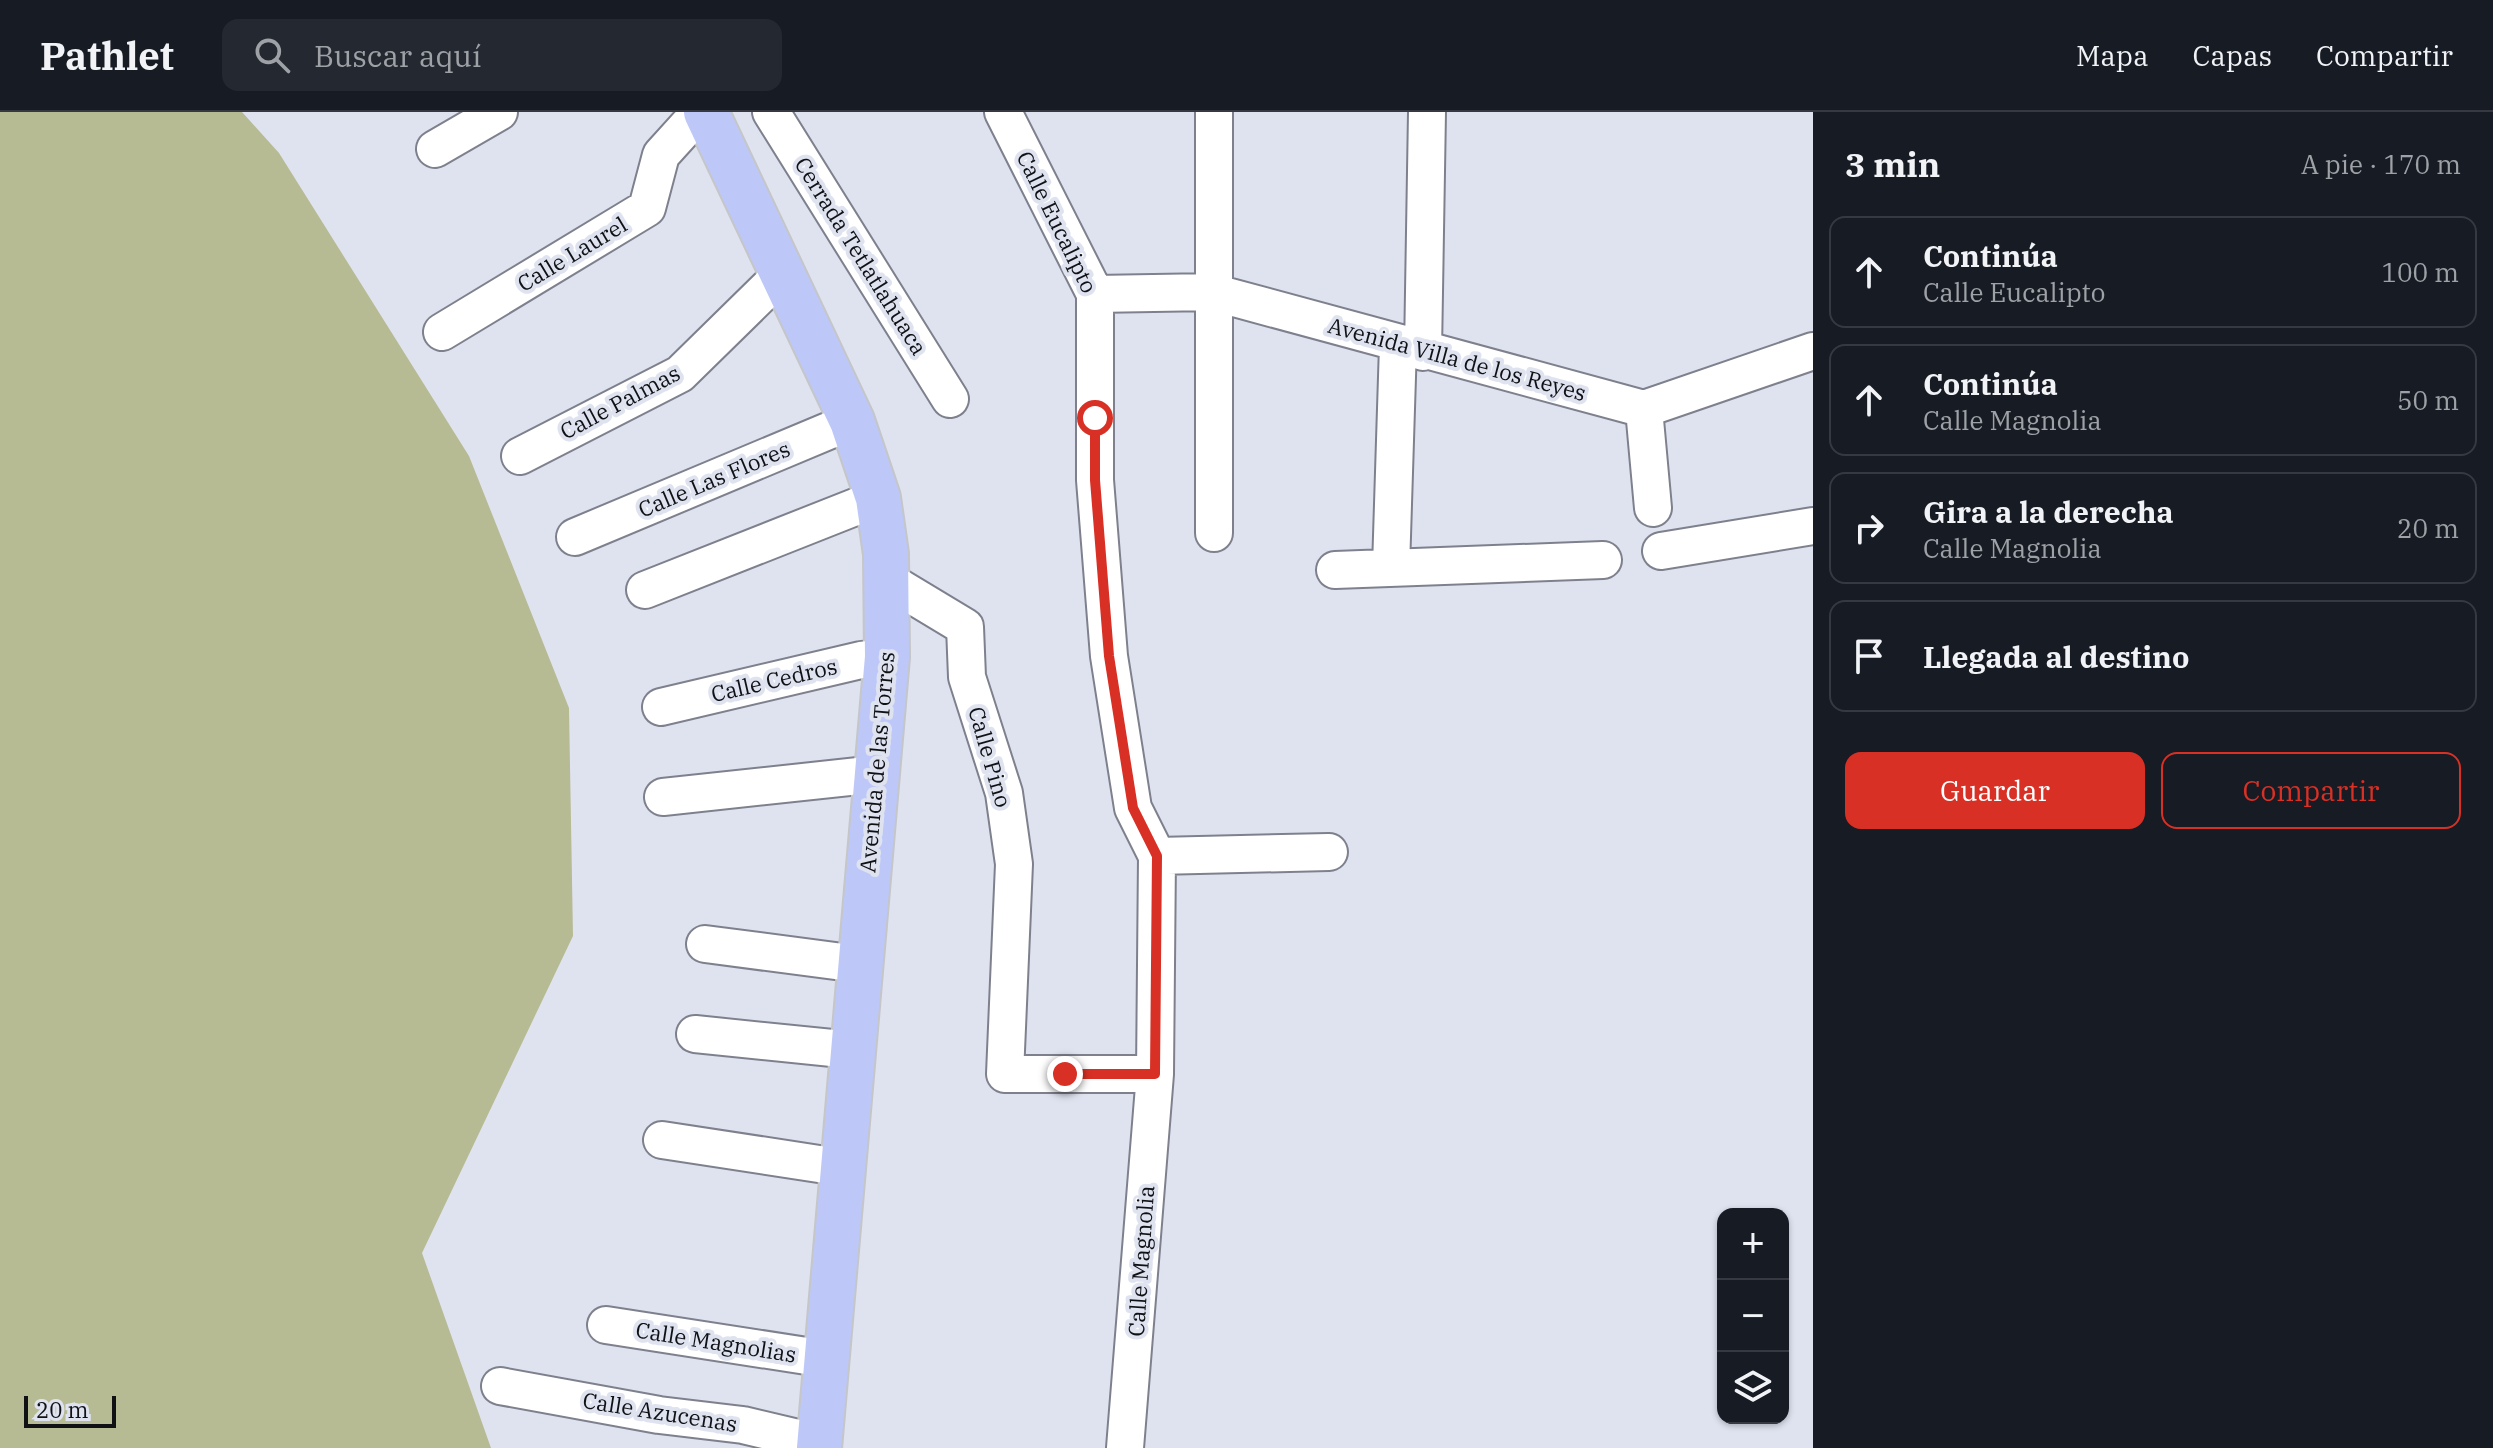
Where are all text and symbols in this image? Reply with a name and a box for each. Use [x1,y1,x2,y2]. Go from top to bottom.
search box [222,19,782,91]
text: Pathlet [40,31,174,80]
icon: search [250,33,294,77]
text: Buscar aquí [314,36,481,75]
text: Mapa [2076,37,2149,74]
text: Capas [2193,37,2272,74]
text: Compartir [2316,37,2453,74]
text: 3 min [1845,142,1940,186]
street label: Calle Eucalipto [1011,146,1104,298]
text: A pie · 170 m [2301,147,2461,181]
street label: Cerrada Tetlatlahuaca [789,151,934,360]
street label: Calle Laurel [512,209,632,298]
text: Continúa [1923,236,2058,275]
icon: ahead [1847,250,1891,294]
text: 100 m [2381,255,2459,289]
text: Calle Eucalipto [1923,275,2105,309]
street label: Avenida Villa de los Reyes [1325,310,1589,407]
street label: Calle Palmas [555,358,685,445]
text: Continúa [1923,364,2058,403]
icon: ahead [1847,378,1891,422]
text: 50 m [2397,383,2459,417]
route start [1077,400,1113,436]
text: Calle Magnolia [1923,403,2102,437]
street label: Calle Las Flores [634,434,794,524]
text: Gira a la derecha [1923,492,2174,531]
icon: right [1847,506,1891,550]
text: 20 m [2397,511,2459,545]
text: Calle Magnolia [1923,531,2102,565]
icon: arrive [1847,634,1891,678]
text: Llegada al destino [1923,637,2189,676]
street label: Avenida de las Torres [852,650,901,874]
street label: Calle Cedros [708,651,840,708]
street label: Calle Pino [962,703,1019,811]
button: Guardar [1845,752,2145,829]
button: Compartir [2161,752,2461,829]
route end [1047,1056,1083,1092]
street label: Calle Magnolia [1121,1185,1160,1337]
map controls [1717,1208,1789,1424]
button: + [1717,1208,1789,1280]
button: − [1717,1280,1789,1352]
street label: Calle Magnolias [634,1315,798,1368]
button: layers [1717,1352,1789,1424]
street label: Calle Azucenas [581,1385,739,1438]
scale bar [24,1392,116,1428]
text: 20 m [36,1395,88,1424]

